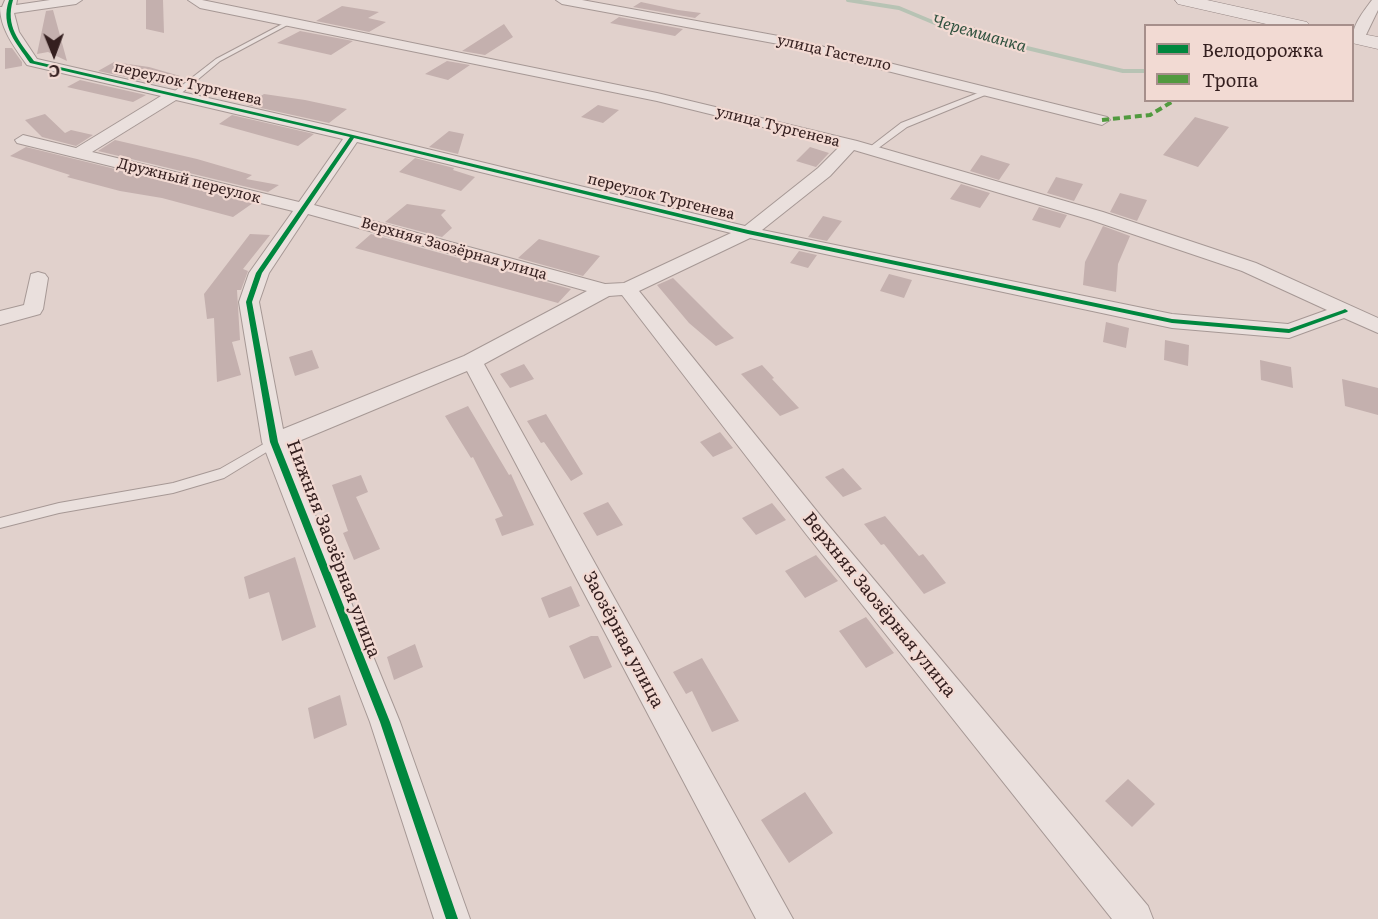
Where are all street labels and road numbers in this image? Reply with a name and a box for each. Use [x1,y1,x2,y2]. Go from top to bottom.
street label: улица Гастелло [775,31,893,75]
street label: переулок Тургенева [112,58,264,110]
street label: улица Тургенева [714,103,842,151]
street label: Дружный переулок [116,154,262,208]
street label: переулок Тургенева [585,170,737,224]
street label: Верхняя Заозёрная улица [359,214,549,284]
street label: Нижняя Заозёрная улица [281,437,385,661]
street label: Верхняя Заозёрная улица [798,508,960,702]
street label: Заозёрная улица [578,568,668,712]

